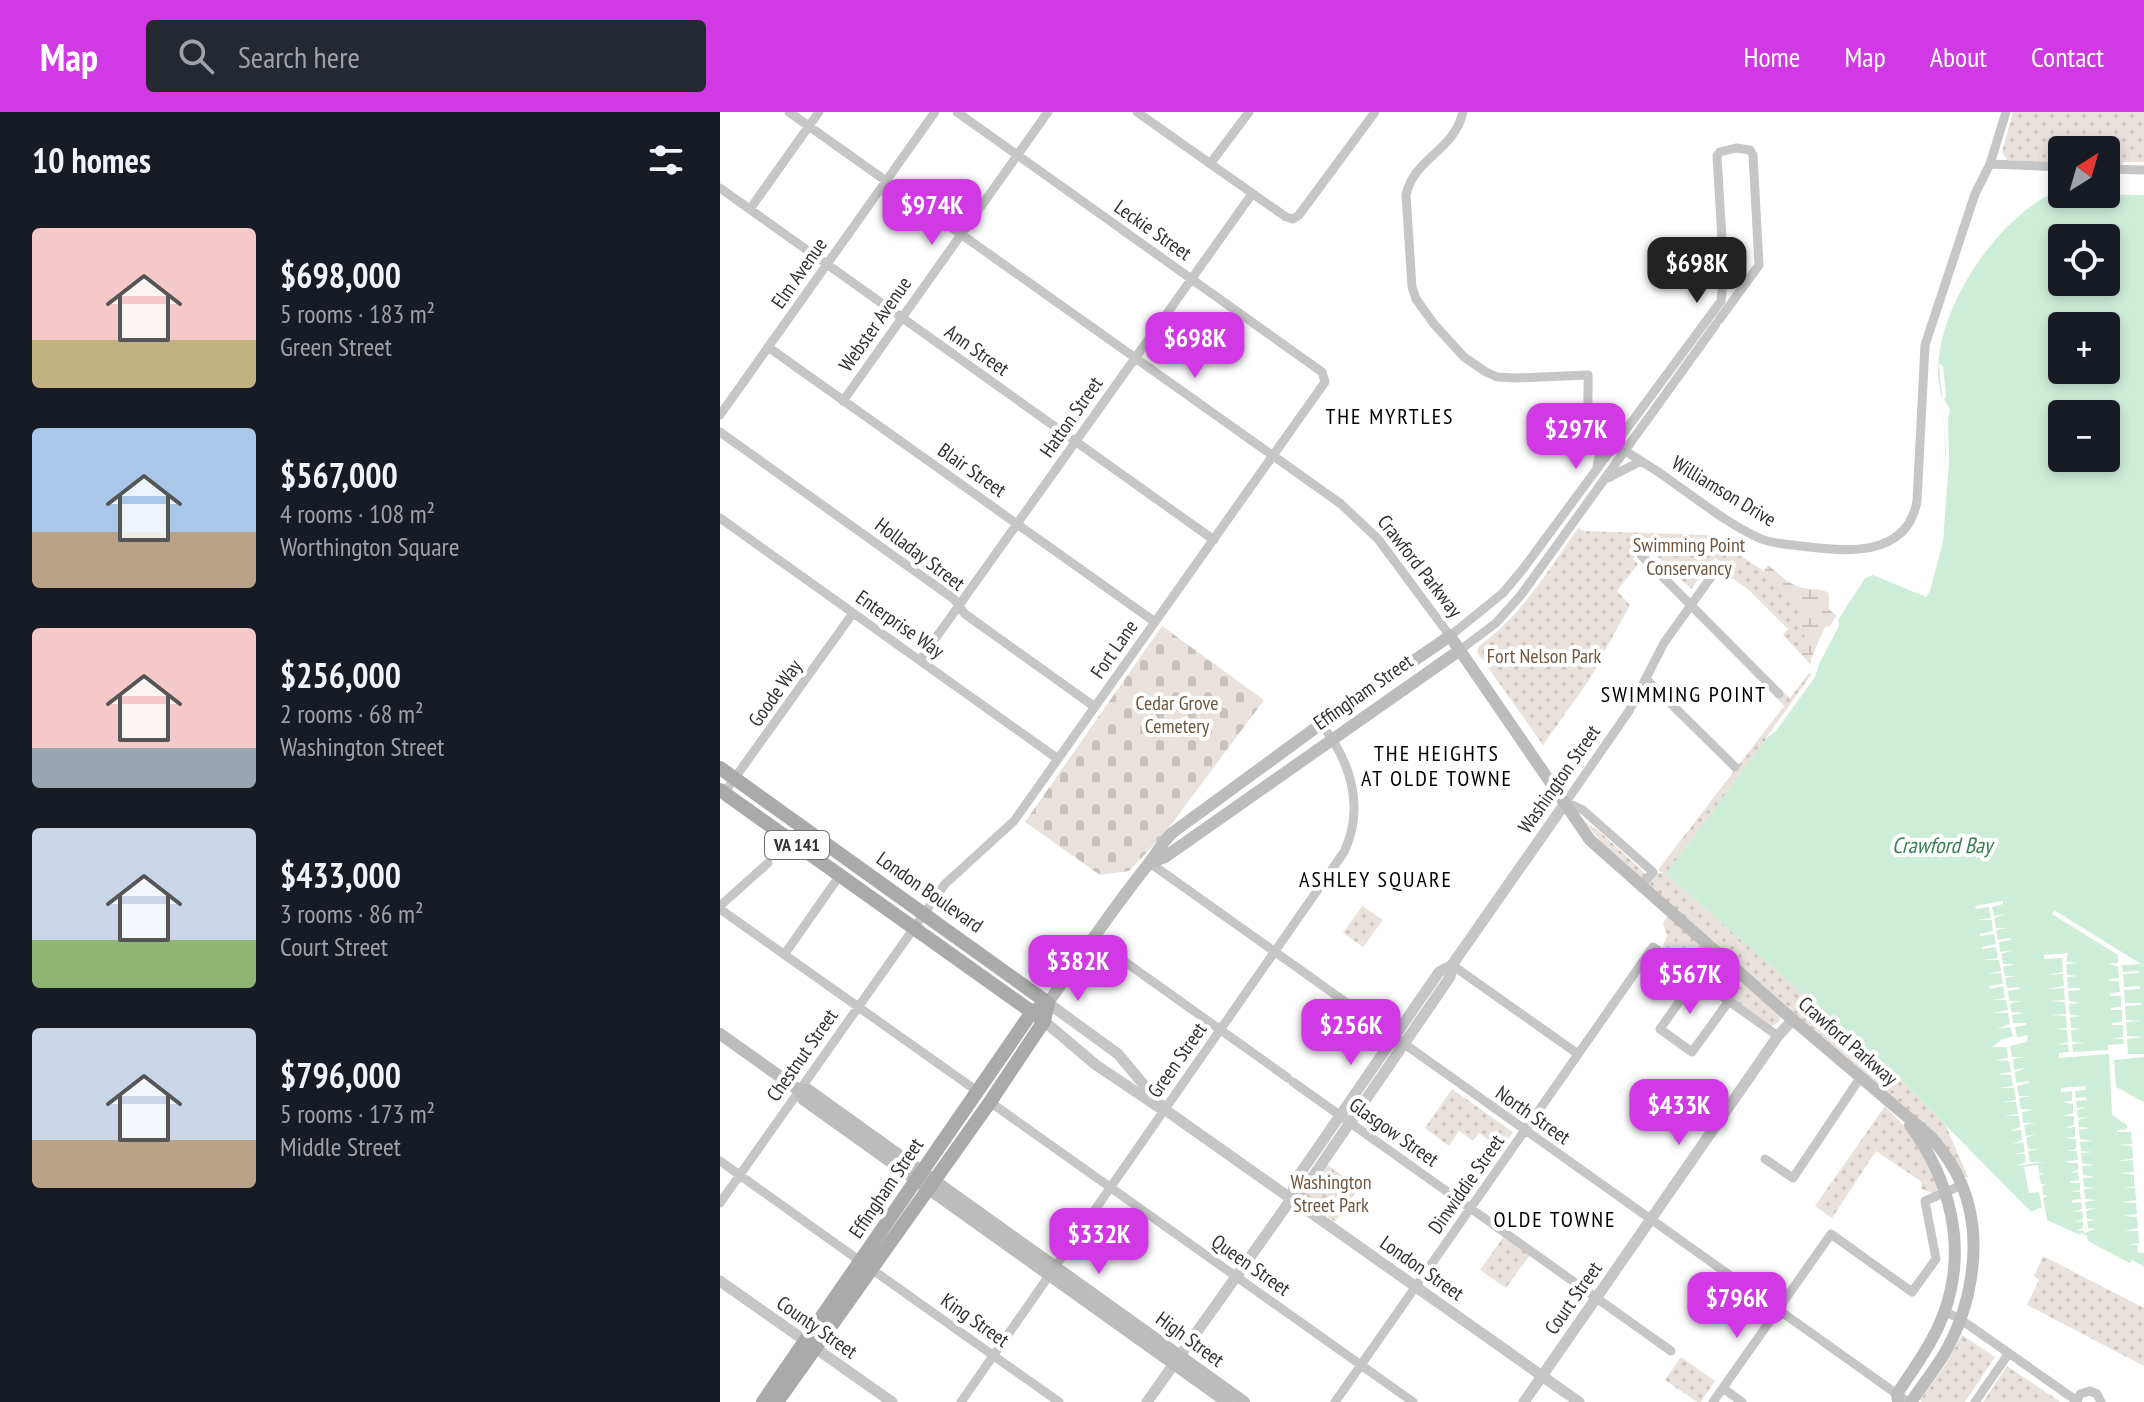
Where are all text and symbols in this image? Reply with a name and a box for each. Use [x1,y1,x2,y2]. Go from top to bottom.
search box [146,20,706,92]
text: Map [40,32,98,81]
icon: search [174,34,218,78]
text: Search here [238,37,360,76]
text: Home [1744,38,1800,75]
text: Map [1844,38,1886,75]
text: About [1930,38,1987,75]
text: Contact [2031,38,2104,75]
north arrow [2048,136,2120,208]
map controls [2048,136,2120,472]
text: 10 homes [32,138,151,182]
icon: filters [644,138,688,182]
pin: $974K [876,179,988,247]
text: $974K [900,188,964,221]
street label: Leckie Street [1109,194,1197,266]
button: locate [2048,224,2120,296]
street label: Elm Avenue [765,233,833,313]
pin: $698K [1641,237,1753,305]
text: $698K [1665,246,1729,279]
text: $698,000 [280,253,401,297]
icon: home [96,260,192,356]
street label: Webster Avenue [833,272,917,376]
text: 5 rooms · 183 m² [280,297,435,330]
pin: $698K [1139,312,1251,380]
button: + [2048,312,2120,384]
street label: Ann Street [940,319,1015,382]
text: $698K [1163,321,1227,354]
text: Green Street [280,330,392,363]
street label: Hatton Street [1034,371,1108,462]
button: − [2048,400,2120,472]
district label: THE MYRTLES [1325,402,1455,430]
pin: $297K [1520,403,1632,471]
text: $297K [1544,412,1608,445]
street label: Blair Street [933,437,1012,503]
street label: Williamson Drive [1667,450,1781,532]
text: $567,000 [280,453,398,497]
icon: home [96,460,192,556]
text: 4 rooms · 108 m² [280,497,435,530]
street label: Crawford Parkway [1372,509,1468,623]
street label: Holladay Street [870,512,971,597]
text: Worthington Square [280,530,459,563]
park label: Swimming Point Conservancy [1633,532,1746,581]
street label: Enterprise Way [851,584,950,664]
street label: Fort Lane [1085,615,1143,683]
park label: Fort Nelson Park [1487,643,1601,669]
street label: Effingham Street [1308,648,1418,736]
text: $256,000 [280,653,401,697]
street label: Goode Way [742,654,808,732]
icon: home [96,660,192,756]
district label: SWIMMING POINT [1601,680,1767,708]
park label: Cedar Grove Cemetery [1135,690,1219,739]
text: 2 rooms · 68 m² [280,697,424,730]
street label: Washington Street [1512,719,1606,838]
text: Washington Street [280,730,444,763]
district label: THE HEIGHTS AT OLDE TOWNE [1361,739,1513,792]
road number: VA 141 [765,831,829,859]
water label: Crawford Bay [1892,831,1995,859]
street label: London Boulevard [872,846,988,938]
text: $433,000 [280,853,401,897]
icon: home [96,860,192,956]
district label: ASHLEY SQUARE [1299,865,1453,893]
text: 3 rooms · 86 m² [280,897,424,930]
text: Court Street [280,930,388,963]
pin: $382K [1022,935,1134,1003]
text: $382K [1046,944,1110,977]
pin: $567K [1634,948,1746,1016]
text: $567K [1658,957,1722,990]
street label: Crawford Parkway [1793,991,1903,1092]
pin: $256K [1295,999,1407,1067]
street label: Chestnut Street [761,1003,844,1106]
text: $256K [1319,1008,1383,1041]
street label: Green Street [1142,1017,1213,1103]
text: $796,000 [280,1053,401,1097]
icon: home [96,1060,192,1156]
pin: $433K [1623,1079,1735,1147]
street label: North Street [1491,1080,1576,1150]
text: $433K [1647,1088,1711,1121]
street label: Glasgow Street [1344,1092,1444,1173]
text: 5 rooms · 173 m² [280,1097,435,1130]
street label: Dinwiddie Street [1422,1129,1510,1239]
text: Middle Street [280,1130,401,1163]
street label: Effingham Street [843,1133,929,1243]
park label: Washington Street Park [1291,1169,1371,1218]
district label: OLDE TOWNE [1493,1205,1617,1233]
pin: $332K [1043,1208,1155,1276]
text: $332K [1067,1217,1131,1250]
street label: Queen Street [1206,1228,1296,1302]
street label: London Street [1375,1230,1469,1307]
street label: Court Street [1539,1256,1608,1339]
pin: $796K [1681,1272,1793,1340]
text: $796K [1705,1281,1769,1314]
street label: King Street [936,1287,1015,1353]
street label: County Street [772,1290,863,1365]
street label: High Street [1151,1306,1230,1373]

